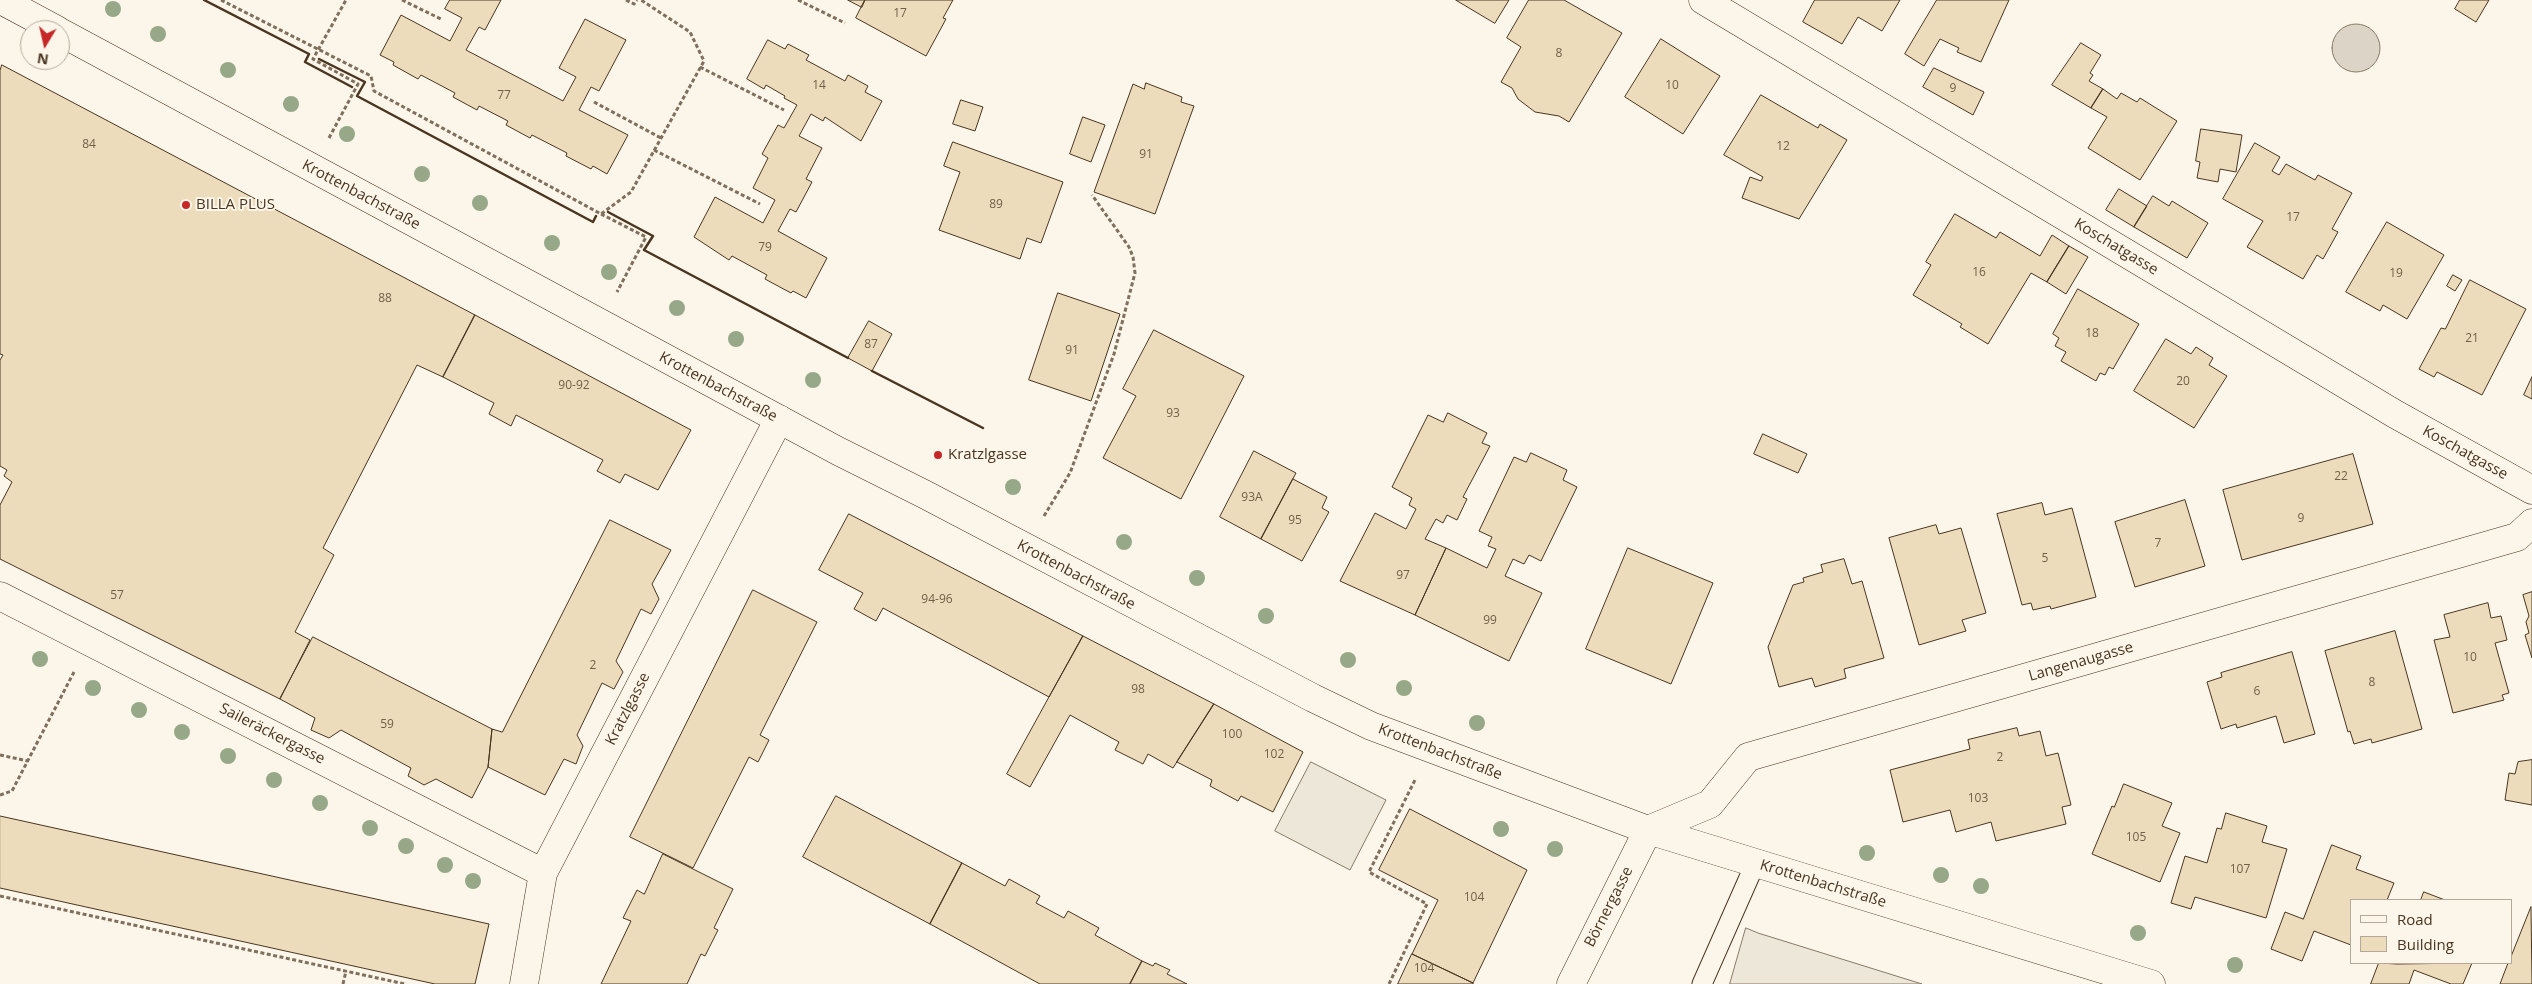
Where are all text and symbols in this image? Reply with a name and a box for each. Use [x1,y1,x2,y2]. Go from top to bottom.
house number: 17 [893,7,907,21]
north arrow [20,20,70,70]
house number: 8 [1556,47,1562,61]
text: N [36,49,50,70]
house number: 14 [812,79,826,93]
house number: 10 [1665,79,1679,93]
house number: 9 [1950,82,1956,96]
house number: 77 [497,89,511,103]
house number: 84 [82,138,96,152]
house number: 12 [1776,140,1790,154]
house number: 91 [1139,148,1153,162]
street label: Krottenbachstraße [299,156,423,234]
place label: BILLA PLUS [196,196,275,214]
house number: 89 [989,198,1003,212]
marker: BILLA PLUS [180,199,192,211]
house number: 17 [2286,211,2300,225]
street label: Koschatgasse [2071,215,2161,279]
house number: 79 [758,241,772,255]
house number: 16 [1972,266,1986,280]
house number: 19 [2389,267,2403,281]
house number: 88 [378,292,392,306]
house number: 18 [2085,327,2099,341]
house number: 21 [2465,332,2479,346]
house number: 87 [864,338,878,352]
house number: 91 [1065,344,1079,358]
street label: Krottenbachstraße [656,348,780,426]
house number: 20 [2176,375,2190,389]
house number: 90-92 [558,379,590,393]
house number: 93 [1166,407,1180,421]
street label: Koschatgasse [2419,422,2511,484]
place label: Kratzlgasse [948,446,1027,464]
marker: Kratzlgasse [932,449,944,461]
house number: 22 [2334,470,2348,484]
house number: 93A [1241,491,1263,505]
house number: 9 [2298,512,2304,526]
house number: 95 [1288,514,1302,528]
street label: Krottenbachstraße [1014,536,1138,614]
house number: 7 [2155,537,2161,551]
house number: 5 [2042,552,2048,566]
house number: 97 [1396,569,1410,583]
house number: 57 [110,589,124,603]
house number: 94-96 [921,593,953,607]
house number: 99 [1483,614,1497,628]
street label: Langenaugasse [2027,638,2135,686]
house number: 10 [2463,651,2477,665]
house number: 2 [590,659,596,673]
street label: Kratzlgasse [602,670,654,748]
house number: 8 [2369,676,2375,690]
house number: 98 [1131,683,1145,697]
house number: 6 [2254,685,2260,699]
street label: Saileräckergasse [216,700,328,768]
house number: 59 [380,718,394,732]
street label: Krottenbachstraße [1375,720,1505,784]
house number: 100 [1222,728,1242,742]
house number: 102 [1264,748,1284,762]
house number: 2 [1997,751,2003,765]
house number: 103 [1968,792,1988,806]
house number: 105 [2126,831,2146,845]
street label: Krottenbachstraße [1758,856,1888,912]
house number: 107 [2230,863,2250,877]
street label: Börnergasse [1581,864,1637,950]
house number: 104 [1464,891,1484,905]
legend [2350,899,2512,964]
text: Road [2397,909,2433,929]
text: Building [2397,934,2454,954]
house number: 104 [1414,962,1434,976]

